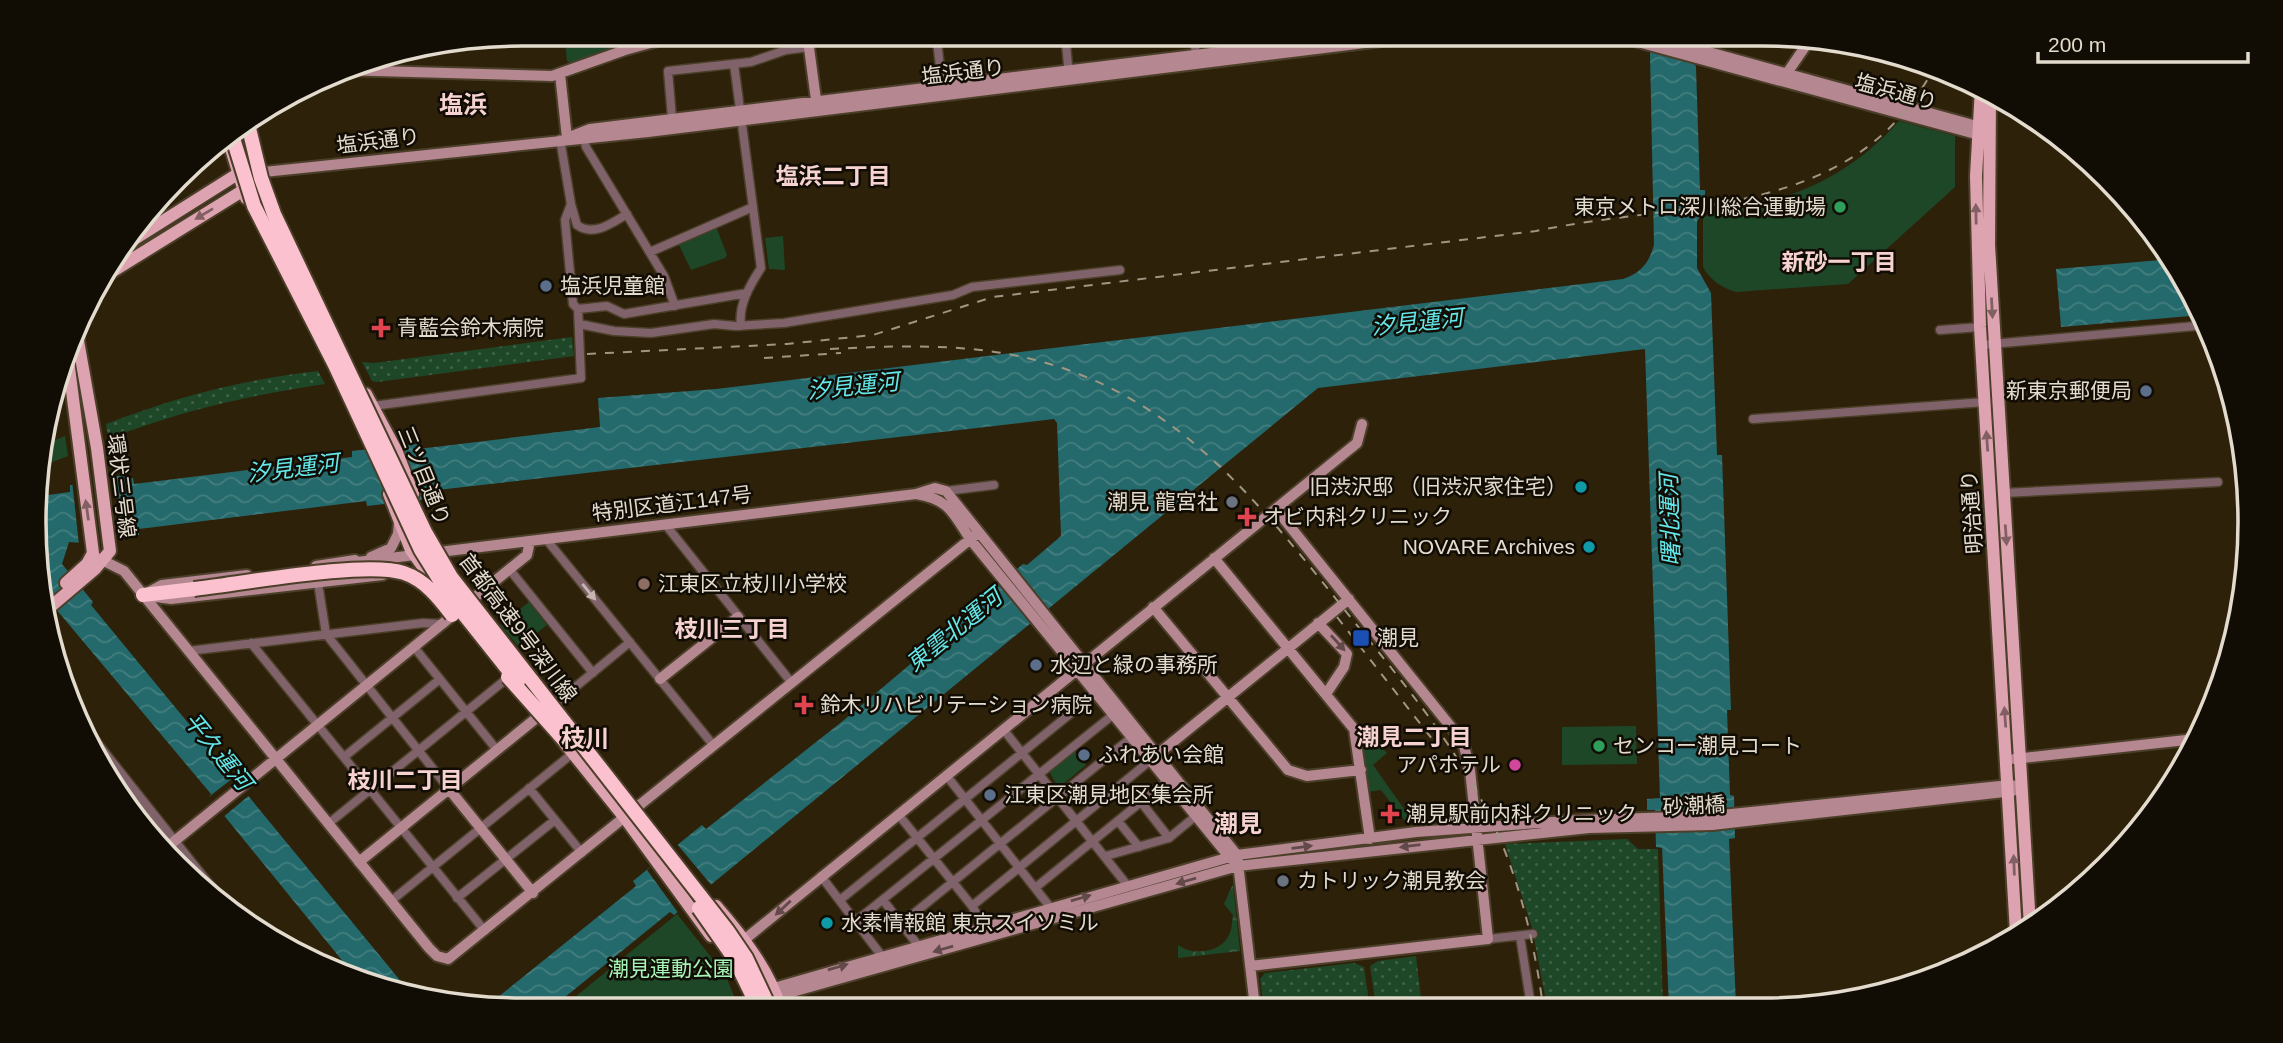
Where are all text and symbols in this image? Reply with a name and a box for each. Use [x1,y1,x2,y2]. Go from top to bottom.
scale bar [2038,21,2248,65]
text: 200 m [2048,33,2106,56]
street label: 塩浜通り [920,55,1006,88]
street label: 塩浜通り [1853,70,1940,113]
district label: 塩浜 [439,91,487,118]
street label: 塩浜通り [335,124,421,157]
district label: 塩浜二丁目 [776,163,891,189]
place label: 東京メトロ深川総合運動場 [1574,195,1826,218]
marker: 東京メトロ深川総合運動場 [1832,199,1848,215]
one-way arrow [1970,203,1982,225]
one-way arrow [194,207,213,220]
district label: 新砂一丁目 [1782,249,1897,275]
place label: 塩浜児童館 [560,274,665,297]
marker: 塩浜児童館 [538,278,554,294]
one-way arrow [1987,297,1998,319]
water label: 汐見運河 [1370,304,1468,340]
place label: 青藍会鈴木病院 [397,316,544,339]
marker: 青藍会鈴木病院 [371,318,391,338]
water label: 汐見運河 [806,368,904,404]
place label: 新東京郵便局 [2006,379,2132,402]
marker: 新東京郵便局 [2138,383,2154,399]
street label: 三ツ目通り [394,423,455,529]
one-way arrow [1981,430,1992,452]
street label: 環状三号線 [104,432,139,539]
water label: 汐見運河 [246,449,344,487]
street label: 明治通り [1957,469,1986,555]
water label: 曙北運河 [1655,470,1685,566]
place label: 旧渋沢邸 （旧渋沢家住宅） [1309,475,1567,498]
marker: 旧渋沢邸 （旧渋沢家住宅） [1573,479,1589,495]
street label: 特別区道江147号 [591,482,753,525]
place label: 潮見 龍宮社 [1107,490,1218,513]
marker: 潮見 龍宮社 [1224,494,1240,510]
one-way arrow [82,499,93,521]
place label: オビ内科クリニック [1263,505,1452,528]
marker: オビ内科クリニック [1237,507,1257,527]
one-way arrow [2001,524,2012,546]
place label: NOVARE Archives [1403,535,1575,558]
marker: NOVARE Archives [1581,539,1597,555]
street label: 首都高速9号深川線 [455,549,582,706]
place label: 江東区立枝川小学校 [658,572,847,595]
marker: 江東区立枝川小学校 [636,576,652,592]
water label: 東雲北運河 [901,581,1010,676]
one-way arrow [581,583,596,600]
district label: 枝川三丁目 [675,616,790,642]
place label: 潮見 [1377,626,1419,649]
marker: 潮見 [1351,628,1371,648]
one-way arrow [1329,634,1345,651]
place label: 水辺と緑の事務所 [1050,653,1218,676]
marker: 水辺と緑の事務所 [1028,657,1044,673]
place label: 鈴木リハビリテーション病院 [820,693,1093,716]
marker: 鈴木リハビリテーション病院 [794,695,814,715]
one-way arrow [1999,706,2010,728]
water label: 平久運河 [179,707,260,798]
district label: 潮見二丁目 [1357,724,1472,750]
district label: 枝川 [561,725,609,752]
place label: センコー潮見コート [1613,734,1802,757]
marker: センコー潮見コート [1591,738,1607,754]
place label: ふれあい会館 [1098,743,1224,766]
marker: ふれあい会館 [1076,747,1092,763]
place label: アパホテル [1396,753,1501,776]
marker: アパホテル [1507,757,1523,773]
district label: 枝川二丁目 [348,767,463,793]
place label: 江東区潮見地区集会所 [1004,783,1214,806]
marker: 江東区潮見地区集会所 [982,787,998,803]
street label: 砂潮橋 [1662,792,1726,819]
place label: 潮見駅前内科クリニック [1406,802,1637,825]
marker: 潮見駅前内科クリニック [1380,804,1400,824]
district label: 潮見 [1214,810,1262,837]
one-way arrow [1399,840,1421,851]
one-way arrow [1291,841,1313,852]
one-way arrow [2008,854,2019,876]
place label: カトリック潮見教会 [1297,869,1486,892]
marker: カトリック潮見教会 [1275,873,1291,889]
one-way arrow [1175,876,1197,887]
one-way arrow [1070,893,1091,903]
one-way arrow [775,900,792,916]
place label: 水素情報館 東京スイソミル [841,911,1099,934]
marker: 水素情報館 東京スイソミル [819,915,835,931]
one-way arrow [932,944,954,955]
park label: 潮見運動公園 [608,957,734,980]
one-way arrow [827,961,849,972]

